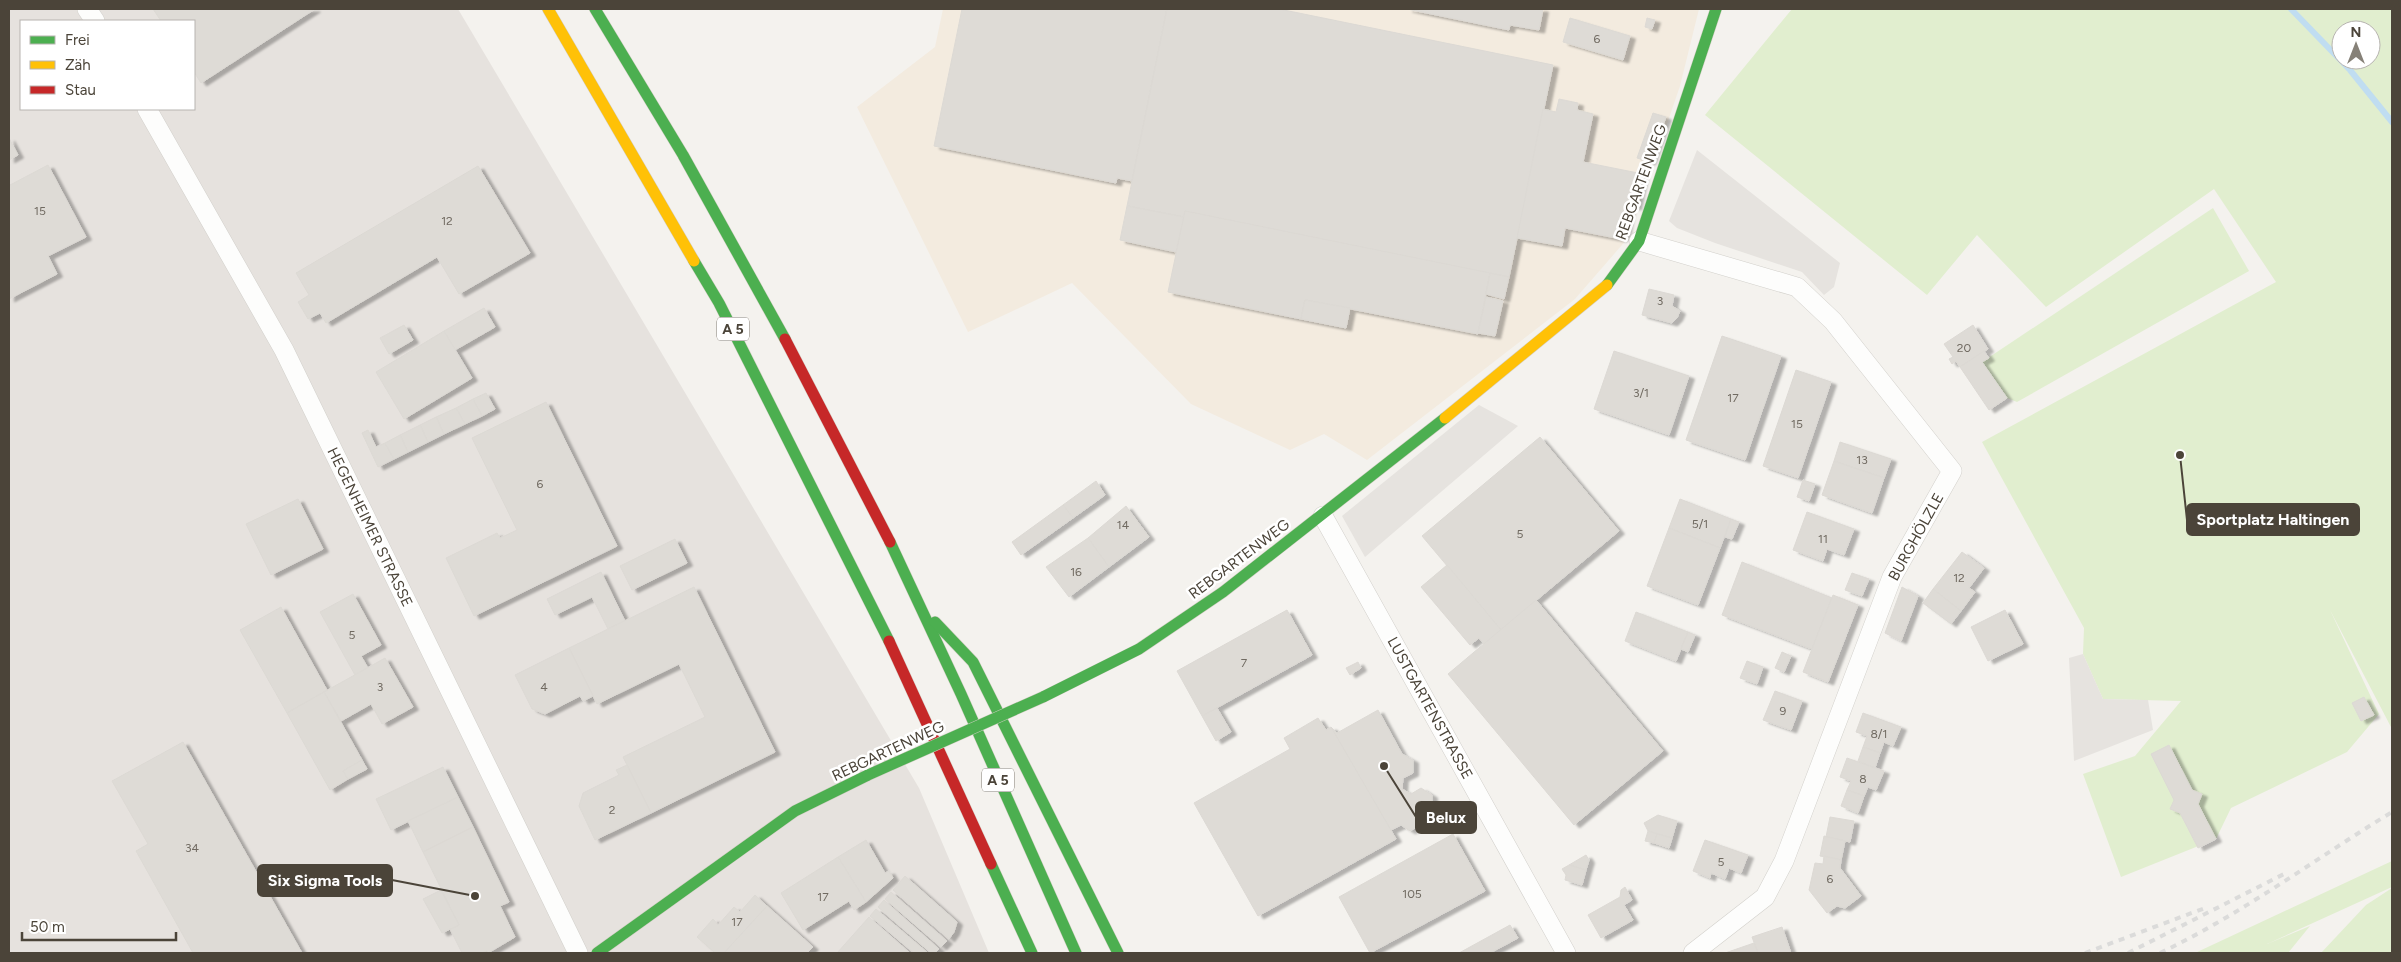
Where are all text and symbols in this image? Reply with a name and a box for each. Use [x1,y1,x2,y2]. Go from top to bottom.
legend [20,20,195,110]
north arrow [2331,20,2381,70]
text: N [2351,24,2361,41]
text: Frei [65,31,90,49]
house number: 6 [1594,32,1601,46]
text: Zäh [65,56,91,74]
text: Stau [65,81,96,99]
street label: REBGARTENWEG [1612,122,1670,242]
house number: 15 [34,204,46,218]
house number: 12 [441,214,453,228]
house number: 3 [1657,294,1663,308]
road number: A 5 [717,318,749,340]
house number: 20 [1957,341,1972,355]
house number: 3/1 [1633,386,1649,400]
house number: 17 [1727,391,1739,405]
house number: 15 [1791,417,1803,431]
street label: HEGENHEIMER STRASSE [323,444,417,610]
house number: 13 [1856,453,1868,467]
house number: 6 [537,477,544,491]
street label: BURGHÖLZLE [1884,490,1948,584]
callout: Sportplatz Haltingen [2187,504,2359,535]
text: Sportplatz Haltingen [2197,510,2349,529]
street label: REBGARTENWEG [1185,515,1293,603]
house number: 5/1 [1692,517,1708,531]
house number: 14 [1117,518,1130,532]
house number: 5 [1517,527,1524,541]
house number: 11 [1818,532,1828,546]
house number: 16 [1070,565,1082,579]
house number: 12 [1953,571,1965,585]
house number: 5 [349,628,356,642]
street label: LUSTGARTENSTRASSE [1383,634,1477,782]
house number: 7 [1241,656,1248,670]
house number: 3 [377,680,383,694]
house number: 4 [540,680,548,694]
house number: 9 [1780,704,1787,718]
street label: REBGARTENWEG [829,717,947,785]
house number: 8/1 [1871,727,1888,741]
road number: A 5 [982,768,1014,792]
house number: 8 [1859,772,1867,786]
callout: Belux [1416,802,1476,833]
house number: 2 [609,803,615,817]
text: Belux [1426,808,1467,827]
house number: 34 [185,841,200,855]
house number: 5 [1718,855,1725,869]
callout: Six Sigma Tools [258,865,392,896]
text: Six Sigma Tools [268,871,383,890]
house number: 6 [1827,872,1834,886]
house number: 105 [1402,887,1422,901]
house number: 17 [817,890,829,904]
scale bar [22,910,176,942]
house number: 17 [731,915,743,929]
text: 50 m [30,918,65,936]

